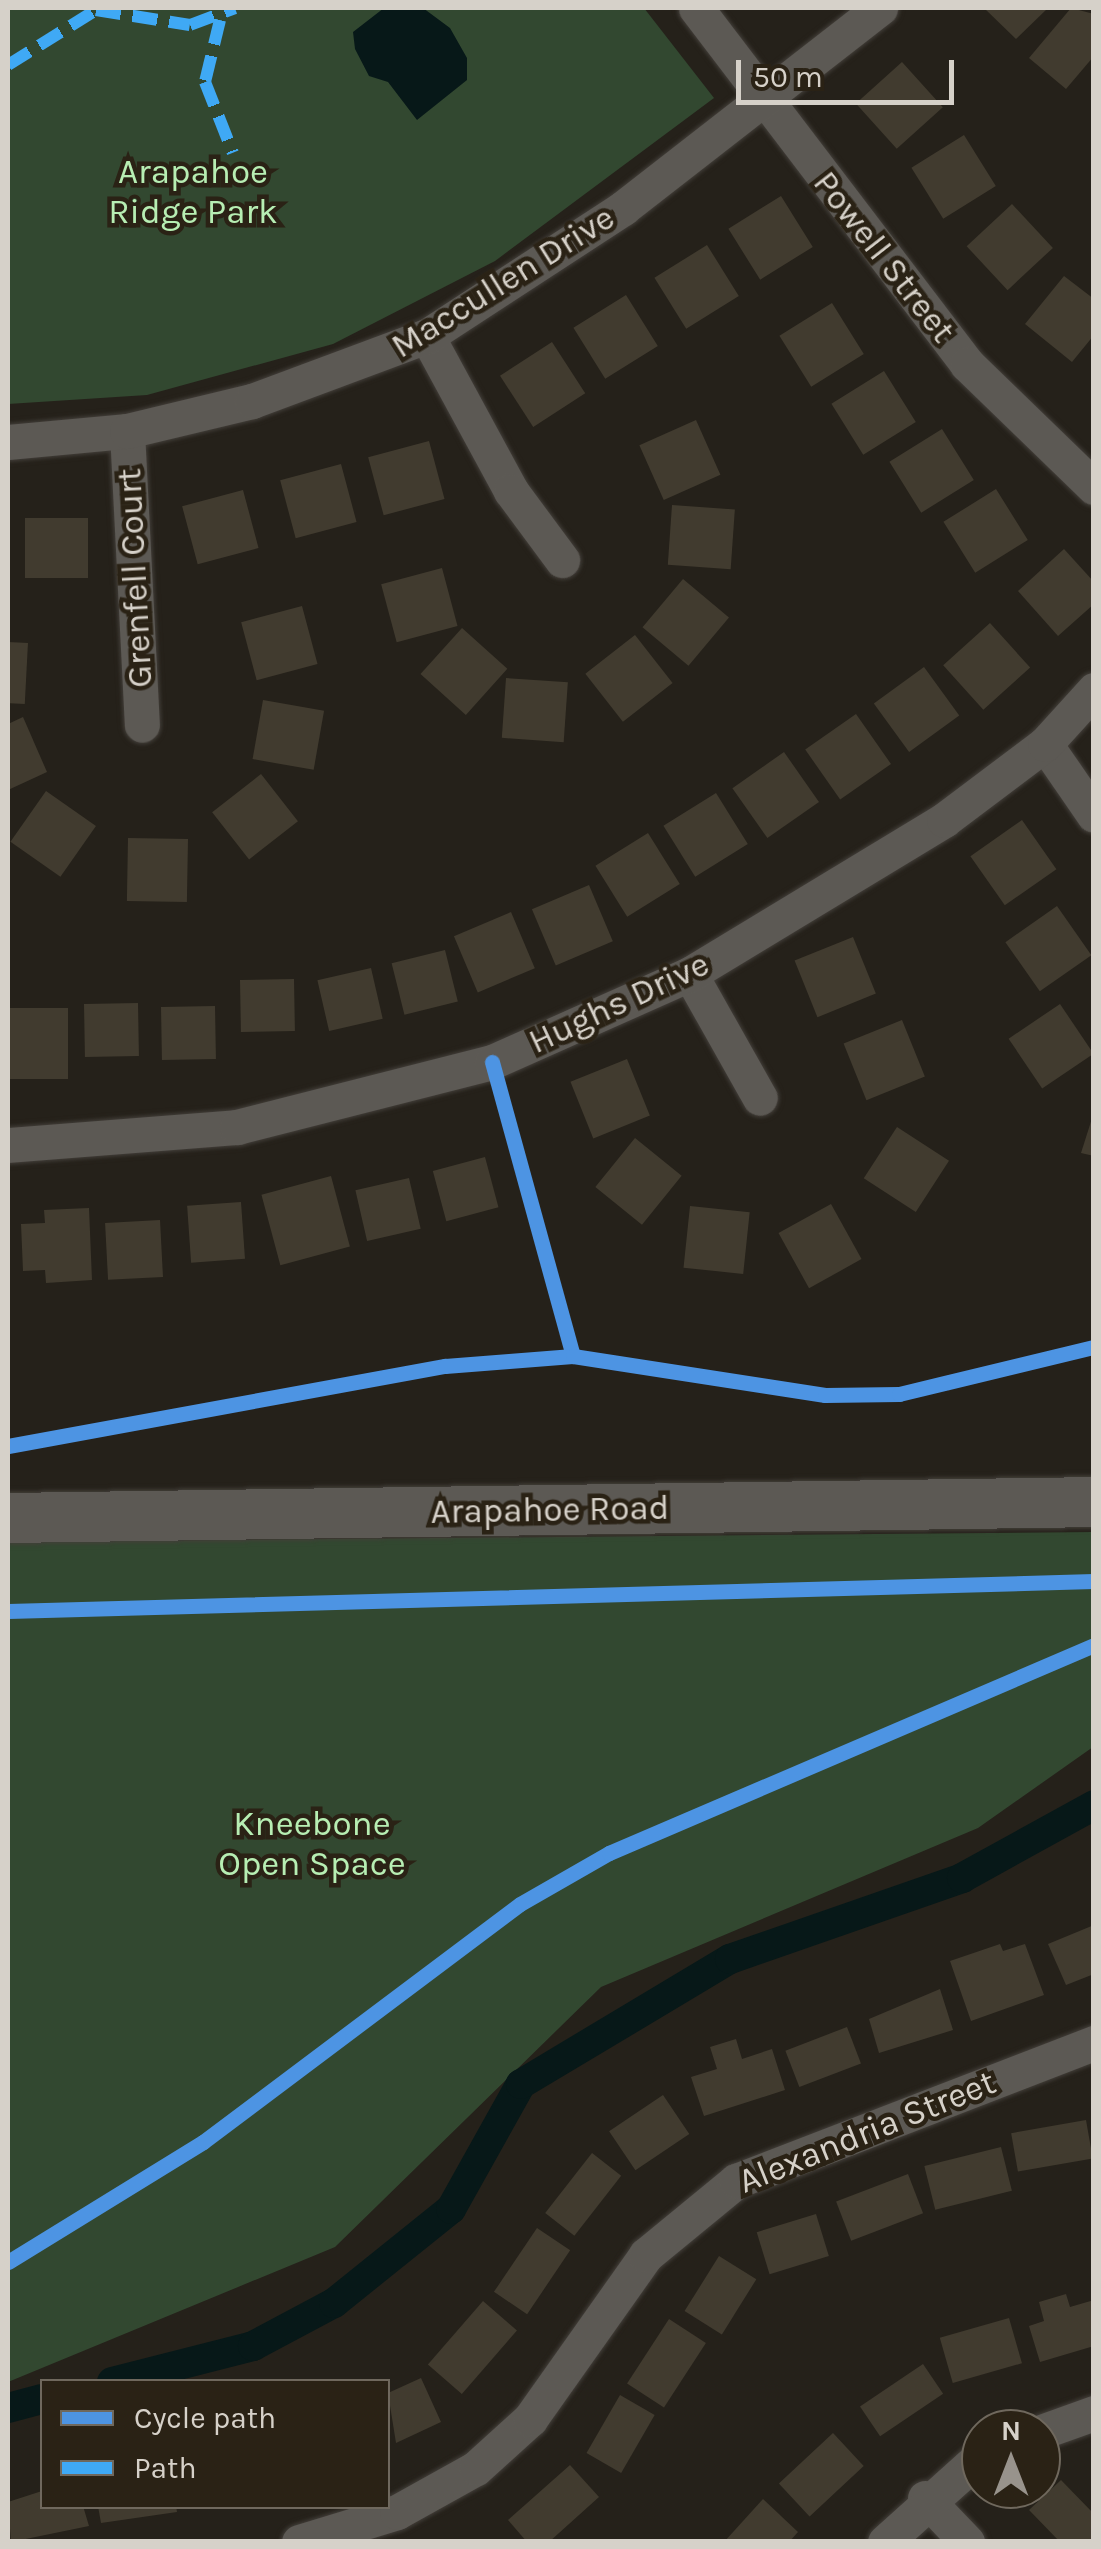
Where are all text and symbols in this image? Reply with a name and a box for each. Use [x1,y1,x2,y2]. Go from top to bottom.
scale bar [741,40,958,102]
text: 50 m [753,59,823,95]
park label: Arapahoe Ridge Park [108,151,278,233]
street label: Powell Street [804,163,964,351]
street label: Maccullen Drive [384,197,622,367]
street label: Grenfell Court [108,467,162,689]
street label: Hughs Drive [522,943,716,1063]
street label: Arapahoe Road [430,1487,670,1533]
park label: Kneebone Open Space [218,1803,406,1885]
street label: Alexandria Street [732,2061,1002,2203]
legend [40,2379,390,2509]
text: Cycle path [134,2400,276,2436]
north arrow [961,2409,1061,2509]
text: N [1001,2414,1021,2447]
text: Path [134,2450,197,2486]

